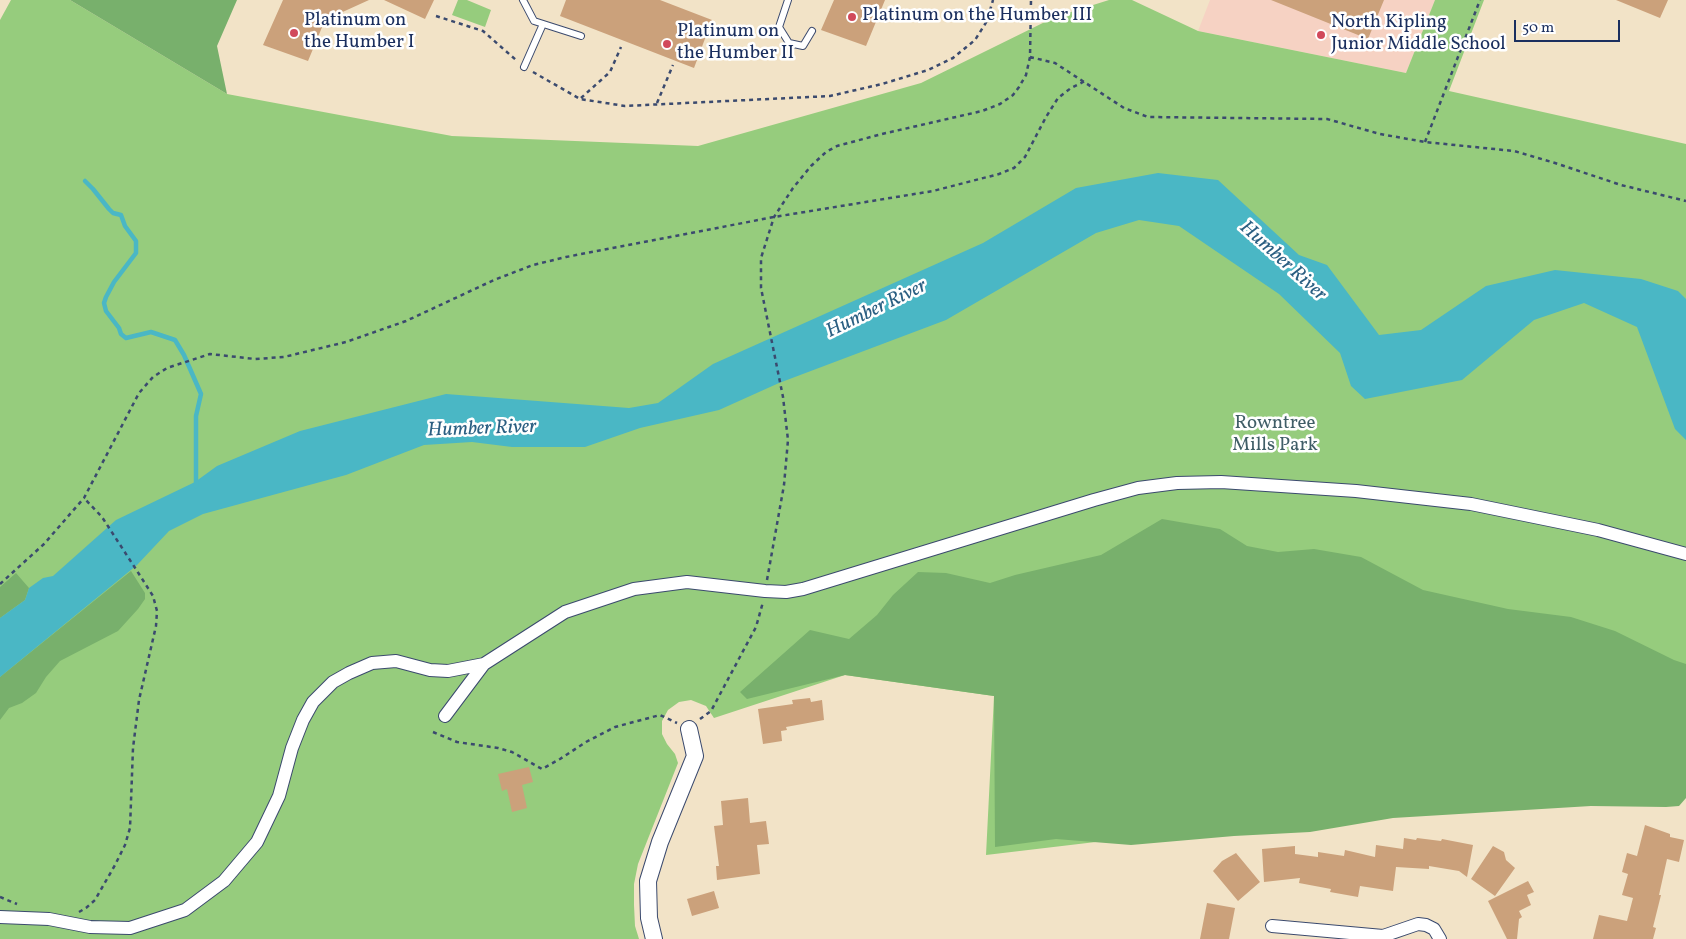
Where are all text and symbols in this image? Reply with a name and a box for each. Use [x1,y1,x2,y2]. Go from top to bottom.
place label: Platinum on the Humber III [862,6,1092,28]
scale bar [1516,10,1622,42]
place label: Platinum on the Humber I [304,11,415,55]
marker: Platinum on the Humber III [846,11,858,23]
place label: North Kipling Junior Middle School [1331,13,1506,57]
text: 50 m [1522,18,1554,39]
place label: Platinum on the Humber II [677,22,794,66]
marker: Platinum on the Humber I [288,27,300,39]
marker: North Kipling Junior Middle School [1315,29,1327,41]
marker: Platinum on the Humber II [661,38,673,50]
water label: Humber River [1233,216,1331,308]
water label: Humber River [823,275,931,345]
park label: Rowntree Mills Park [1232,414,1318,458]
water label: Humber River [427,416,537,444]

